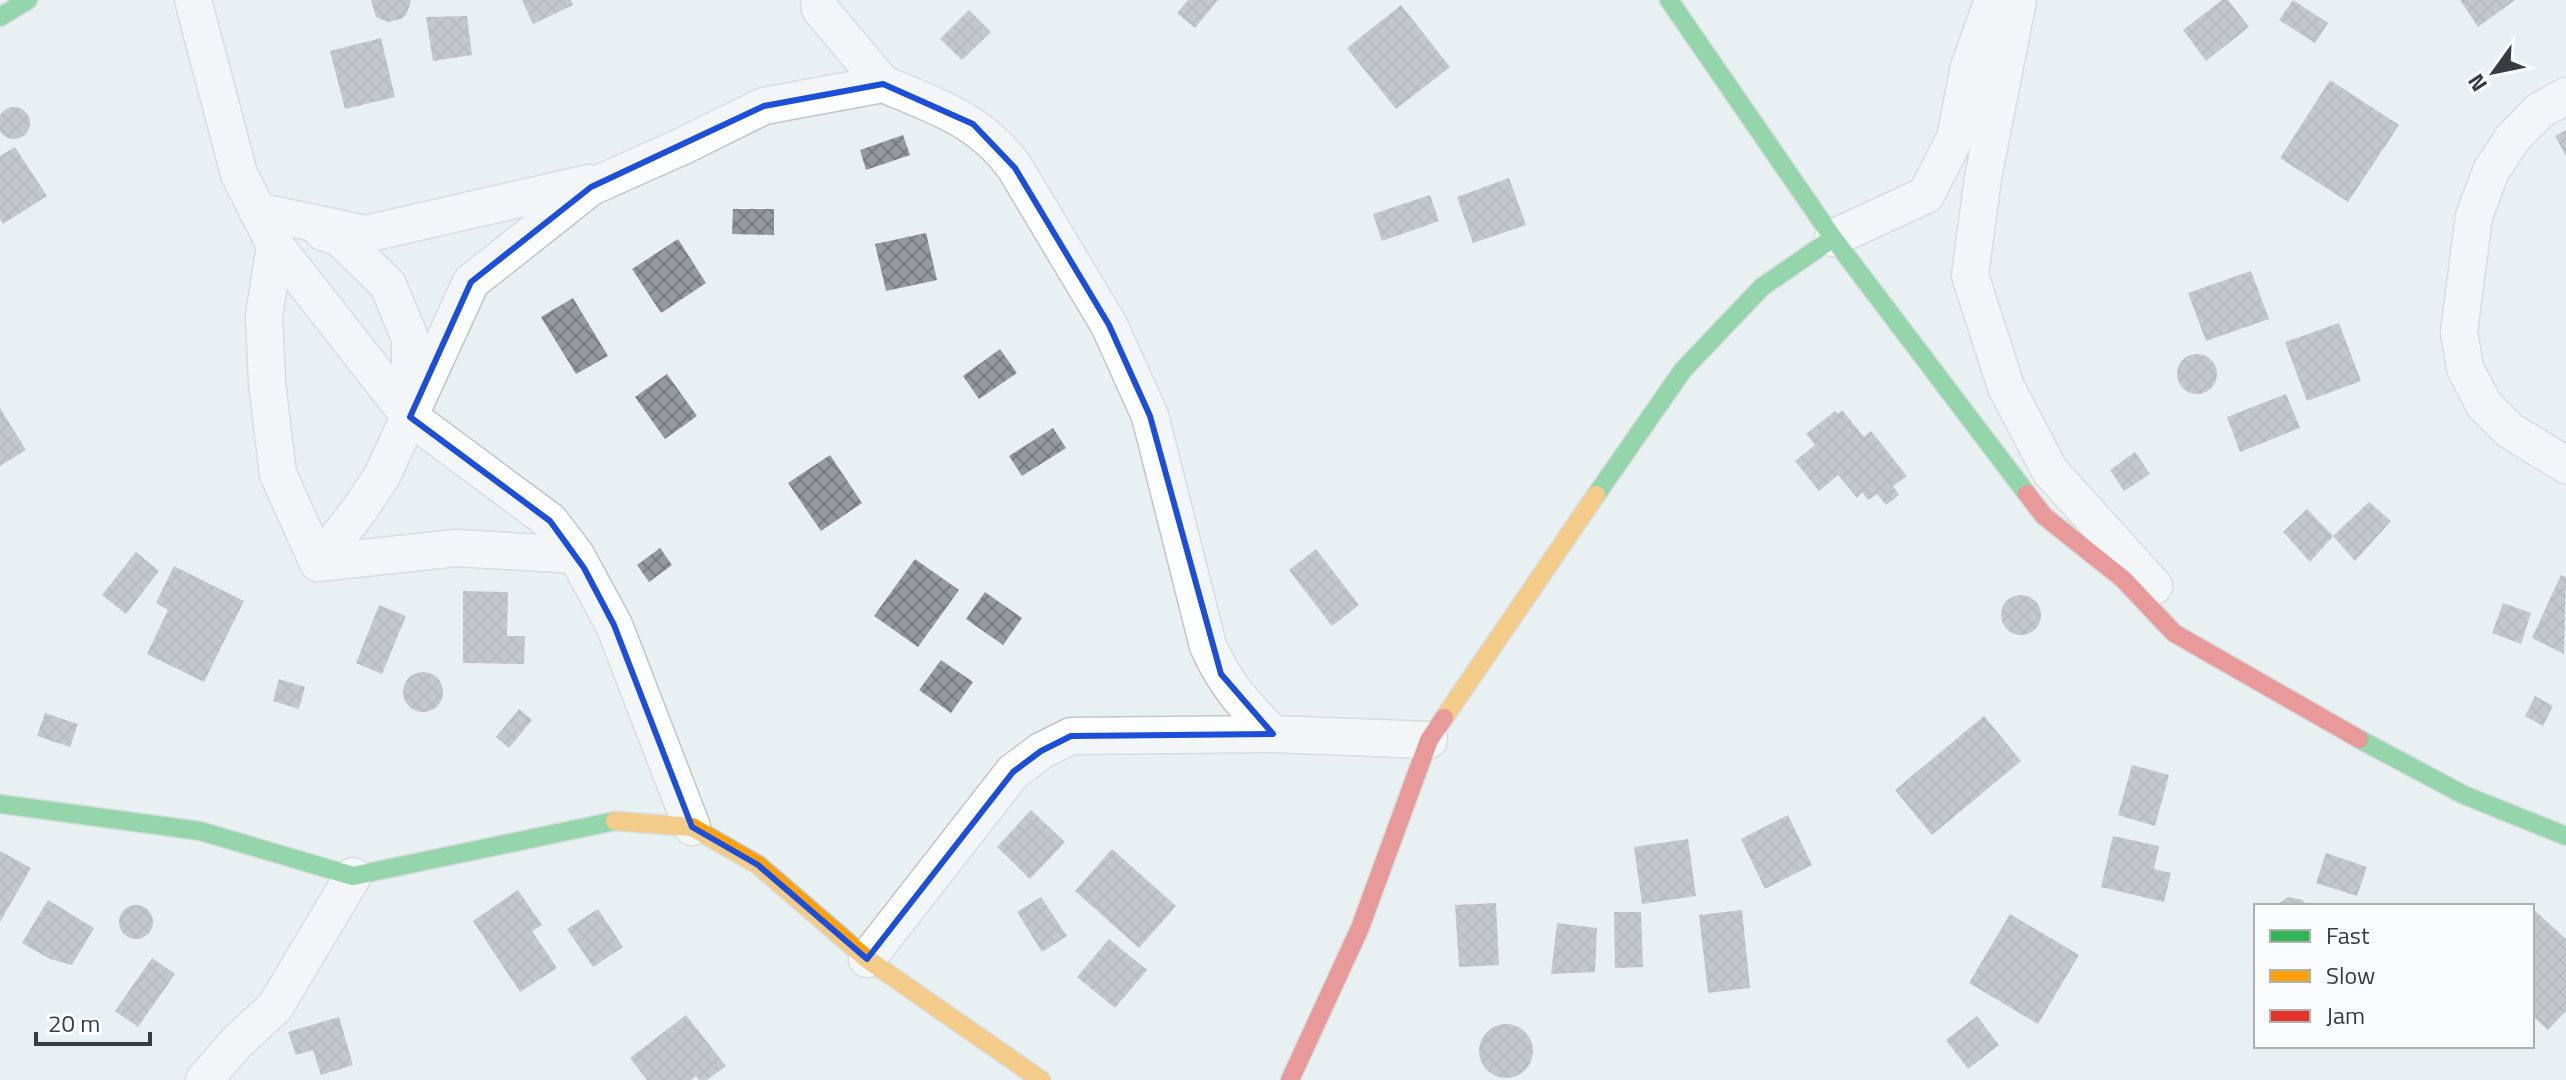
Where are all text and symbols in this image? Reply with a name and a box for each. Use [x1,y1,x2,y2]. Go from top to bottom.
north arrow [2454,32,2534,112]
text: N [2459,67,2496,99]
legend [2254,904,2534,1048]
text: Fast [2326,917,2370,953]
text: Slow [2326,957,2375,993]
scale bar [36,996,150,1046]
text: Jam [2326,997,2365,1033]
text: 20 m [48,1005,100,1041]

